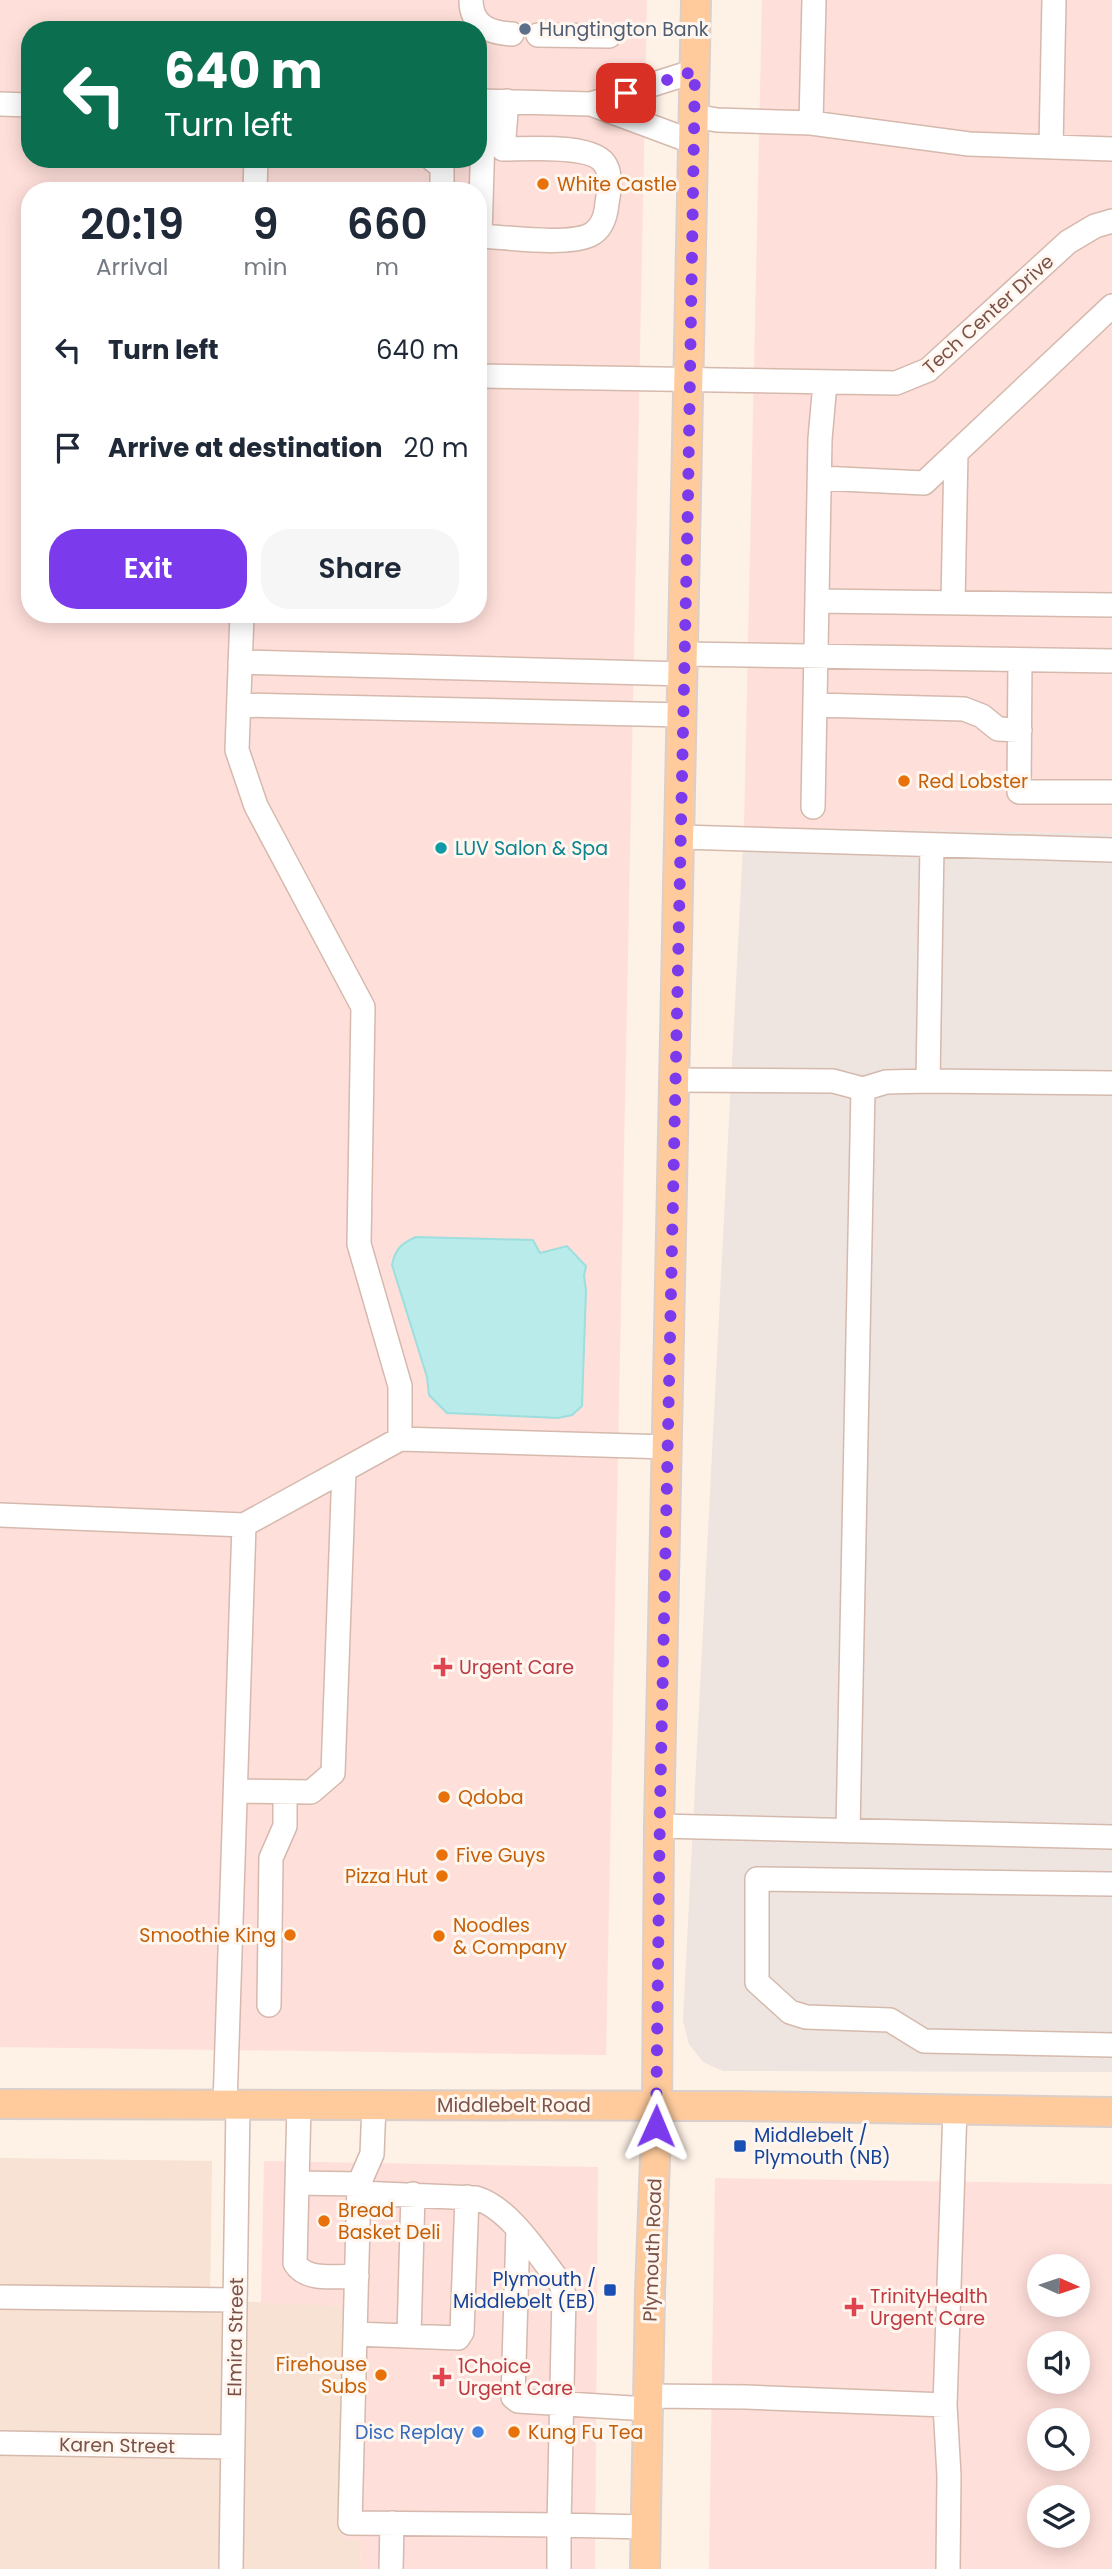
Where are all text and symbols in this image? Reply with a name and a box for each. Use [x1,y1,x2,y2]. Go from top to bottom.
place label: Hungtington Bank [539,16,709,43]
marker: Hungtington Bank [517,21,533,37]
text: 640 m [164,37,323,105]
icon: left [49,49,140,140]
pin [596,63,656,123]
icon: arrive [607,74,645,112]
text: Turn left [164,102,293,147]
place label: White Castle [557,171,677,198]
marker: White Castle [535,176,551,192]
text: 20:19 [80,195,184,254]
text: 9 [252,195,279,254]
text: 660 [347,195,428,254]
street label: Tech Center Drive [917,248,1060,381]
text: Arrival [96,251,168,283]
text: min [243,251,287,283]
text: m [375,251,399,283]
icon: left [49,331,87,369]
text: Turn left [108,332,219,368]
text: 640 m [376,332,459,368]
icon: arrive [49,429,87,467]
text: Arrive at destination [108,430,383,466]
text: 20 m [404,430,469,466]
button: Exit [49,529,247,609]
button: Share [261,529,459,609]
place label: Red Lobster [918,768,1028,795]
marker: Red Lobster [896,773,912,789]
place label: LUV Salon & Spa [455,835,608,862]
marker: LUV Salon & Spa [433,840,449,856]
place label: Urgent Care [459,1654,574,1681]
marker: Urgent Care [433,1657,453,1677]
place label: Qdoba [458,1784,524,1811]
marker: Qdoba [436,1789,452,1805]
place label: Five Guys [456,1842,545,1869]
marker: Five Guys [434,1847,450,1863]
place label: Pizza Hut [345,1863,428,1890]
marker: Pizza Hut [434,1868,450,1884]
place label: Noodles & Company [453,1912,567,1961]
place label: Smoothie King [139,1922,276,1949]
marker: Smoothie King [282,1927,298,1943]
marker: Noodles & Company [431,1928,447,1944]
position arrow [619,2089,693,2163]
street label: Middlebelt Road [437,2092,591,2119]
place label: Middlebelt / Plymouth (NB) [754,2122,891,2171]
marker: Middlebelt / Plymouth (NB) [732,2138,748,2154]
street label: Plymouth Road [636,2178,669,2322]
place label: Bread Basket Deli [338,2197,441,2246]
marker: Bread Basket Deli [316,2213,332,2229]
north arrow [1027,2254,1090,2317]
map controls [1027,2254,1090,2548]
place label: Plymouth / Middlebelt (EB) [453,2266,596,2315]
street label: Elmira Street [221,2277,250,2397]
marker: Plymouth / Middlebelt (EB) [602,2282,618,2298]
place label: TrinityHealth Urgent Care [870,2283,988,2332]
marker: TrinityHealth Urgent Care [844,2297,864,2317]
button: sound [1027,2331,1090,2394]
place label: Firehouse Subs [276,2351,367,2400]
place label: 1Choice Urgent Care [458,2353,573,2402]
marker: Firehouse Subs [373,2367,389,2383]
marker: 1Choice Urgent Care [432,2367,452,2387]
button: search [1027,2408,1090,2471]
place label: Disc Replay [355,2419,464,2446]
place label: Kung Fu Tea [528,2419,643,2446]
marker: Disc Replay [470,2424,486,2440]
marker: Kung Fu Tea [506,2424,522,2440]
street label: Karen Street [59,2431,175,2460]
button: layers [1027,2485,1090,2548]

